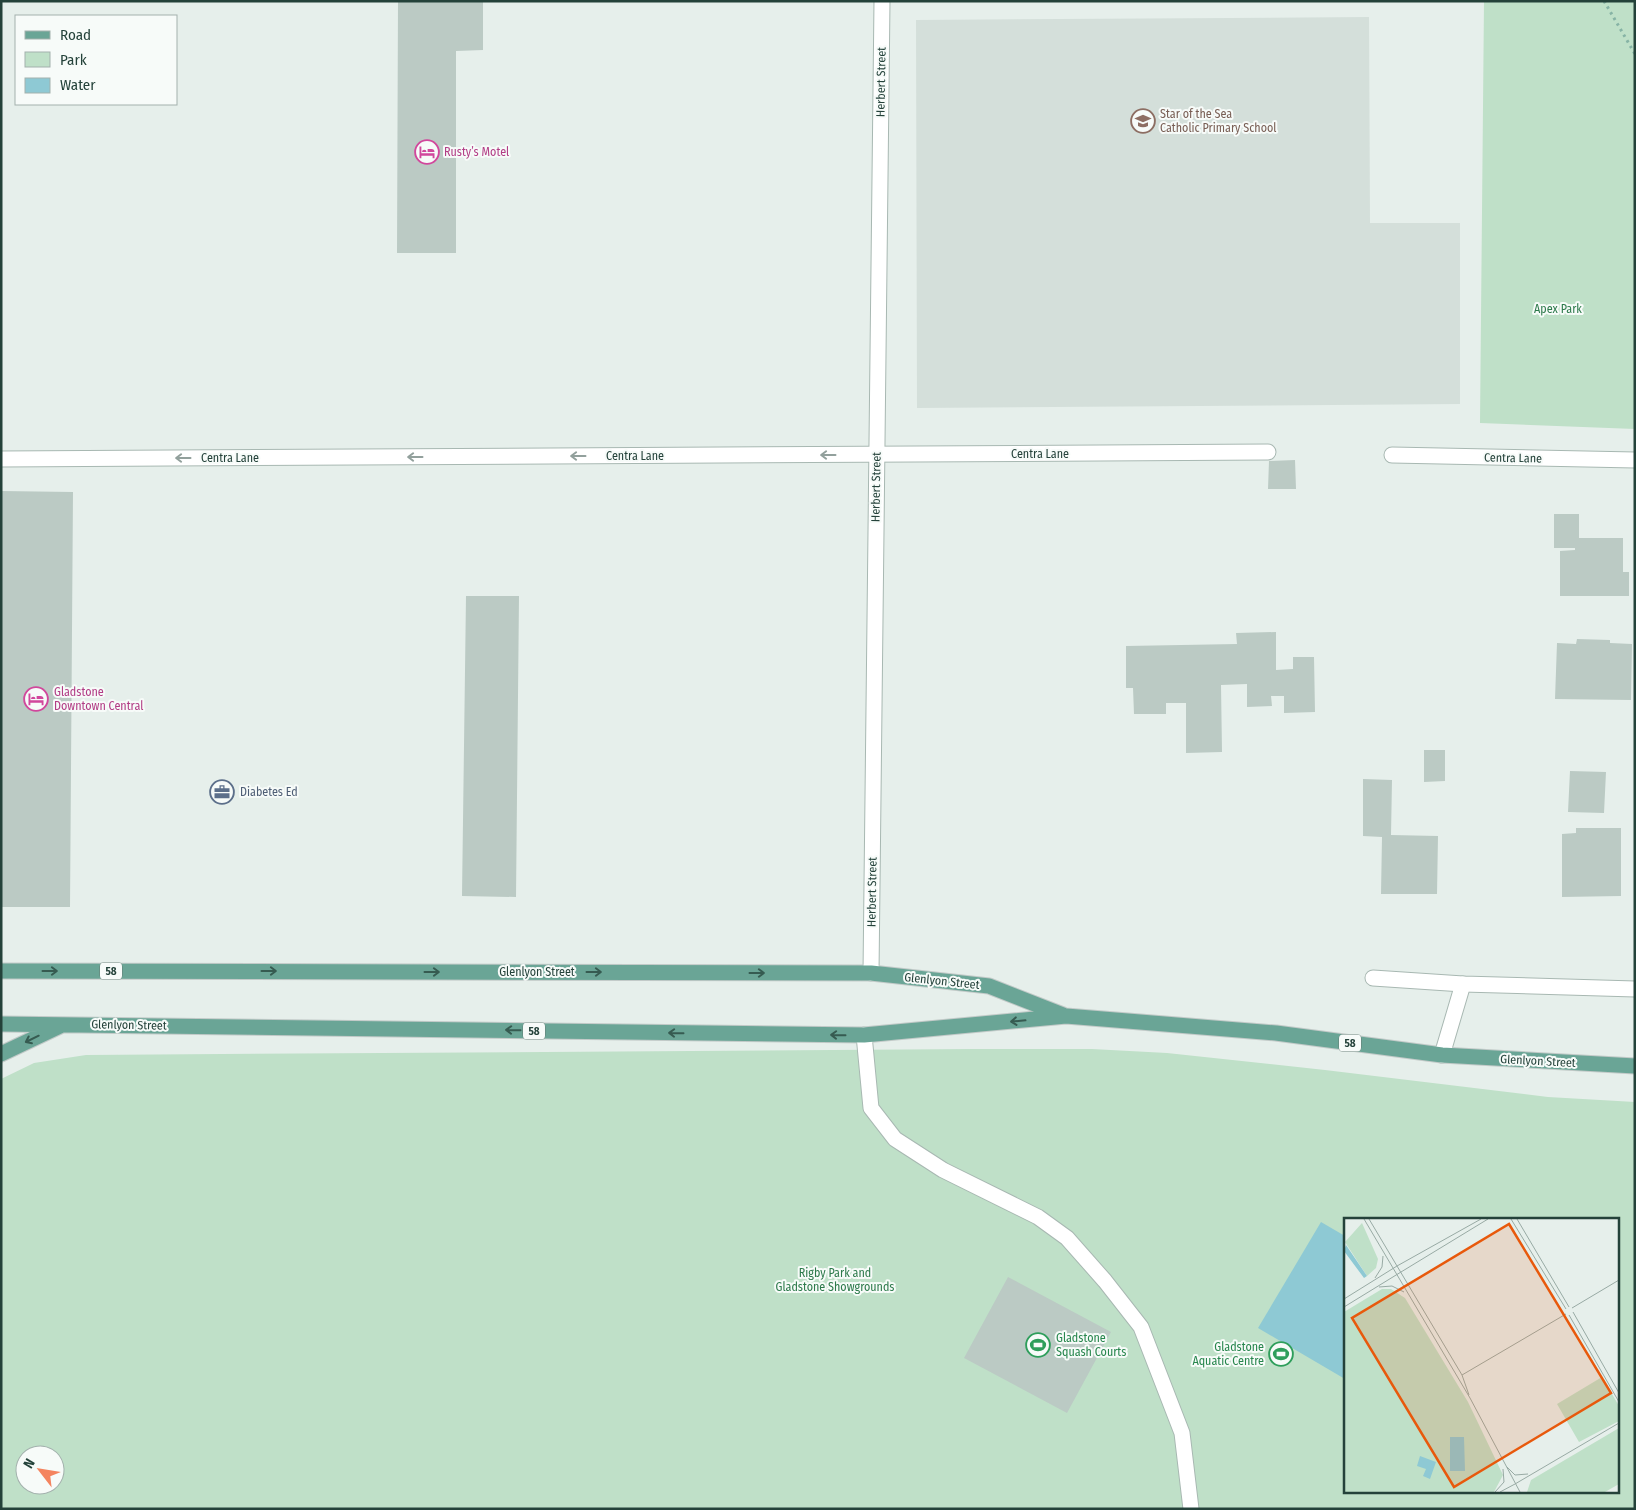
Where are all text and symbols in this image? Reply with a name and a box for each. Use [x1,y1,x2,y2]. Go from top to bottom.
legend [15,15,178,105]
text: Road [60,26,91,44]
street label: Herbert Street [873,47,889,117]
text: Park [60,51,87,69]
text: Water [60,76,96,94]
place label: Star of the Sea Catholic Primary School [1160,107,1277,135]
school or university icon: Star of the Sea Catholic Primary School [1130,108,1156,134]
hotel icon: Rusty’s Motel [414,139,440,165]
place label: Rusty’s Motel [444,145,509,159]
park label: Apex Park [1534,302,1582,316]
street label: Centra Lane [1011,447,1069,461]
street label: Centra Lane [606,449,664,463]
one-way arrow [820,450,836,460]
street label: Centra Lane [1484,450,1542,466]
street label: Centra Lane [201,451,259,465]
one-way arrow [570,451,586,461]
one-way arrow [408,452,424,462]
street label: Herbert Street [868,452,884,522]
one-way arrow [175,453,192,463]
place label: Gladstone Downtown Central [54,685,143,713]
hotel icon: Gladstone Downtown Central [23,686,49,712]
office icon: Diabetes Ed [209,779,235,805]
place label: Diabetes Ed [240,785,298,799]
street label: Herbert Street [864,857,880,927]
road number: 58 [100,962,122,979]
street label: Glenlyon Street [499,965,575,979]
one-way arrow [42,966,58,976]
one-way arrow [260,966,277,976]
one-way arrow [423,967,439,977]
one-way arrow [586,967,602,977]
one-way arrow [748,968,764,978]
street label: Glenlyon Street [904,970,980,992]
one-way arrow [1010,1016,1026,1025]
street label: Glenlyon Street [91,1017,167,1033]
road number: 58 [523,1022,545,1040]
one-way arrow [506,1025,522,1035]
one-way arrow [668,1028,684,1037]
one-way arrow [831,1030,847,1040]
road number: 58 [1339,1034,1361,1052]
one-way arrow [25,1035,40,1044]
street label: Glenlyon Street [1500,1052,1576,1070]
inset map [1344,1218,1618,1492]
park label: Rigby Park and Gladstone Showgrounds [776,1266,894,1294]
place label: Gladstone Squash Courts [1056,1331,1126,1359]
sports icon: Gladstone Squash Courts [1025,1332,1051,1358]
place label: Gladstone Aquatic Centre [1192,1340,1264,1368]
sports icon: Gladstone Aquatic Centre [1268,1341,1294,1367]
north arrow [15,1445,65,1495]
text: N [20,1456,39,1472]

